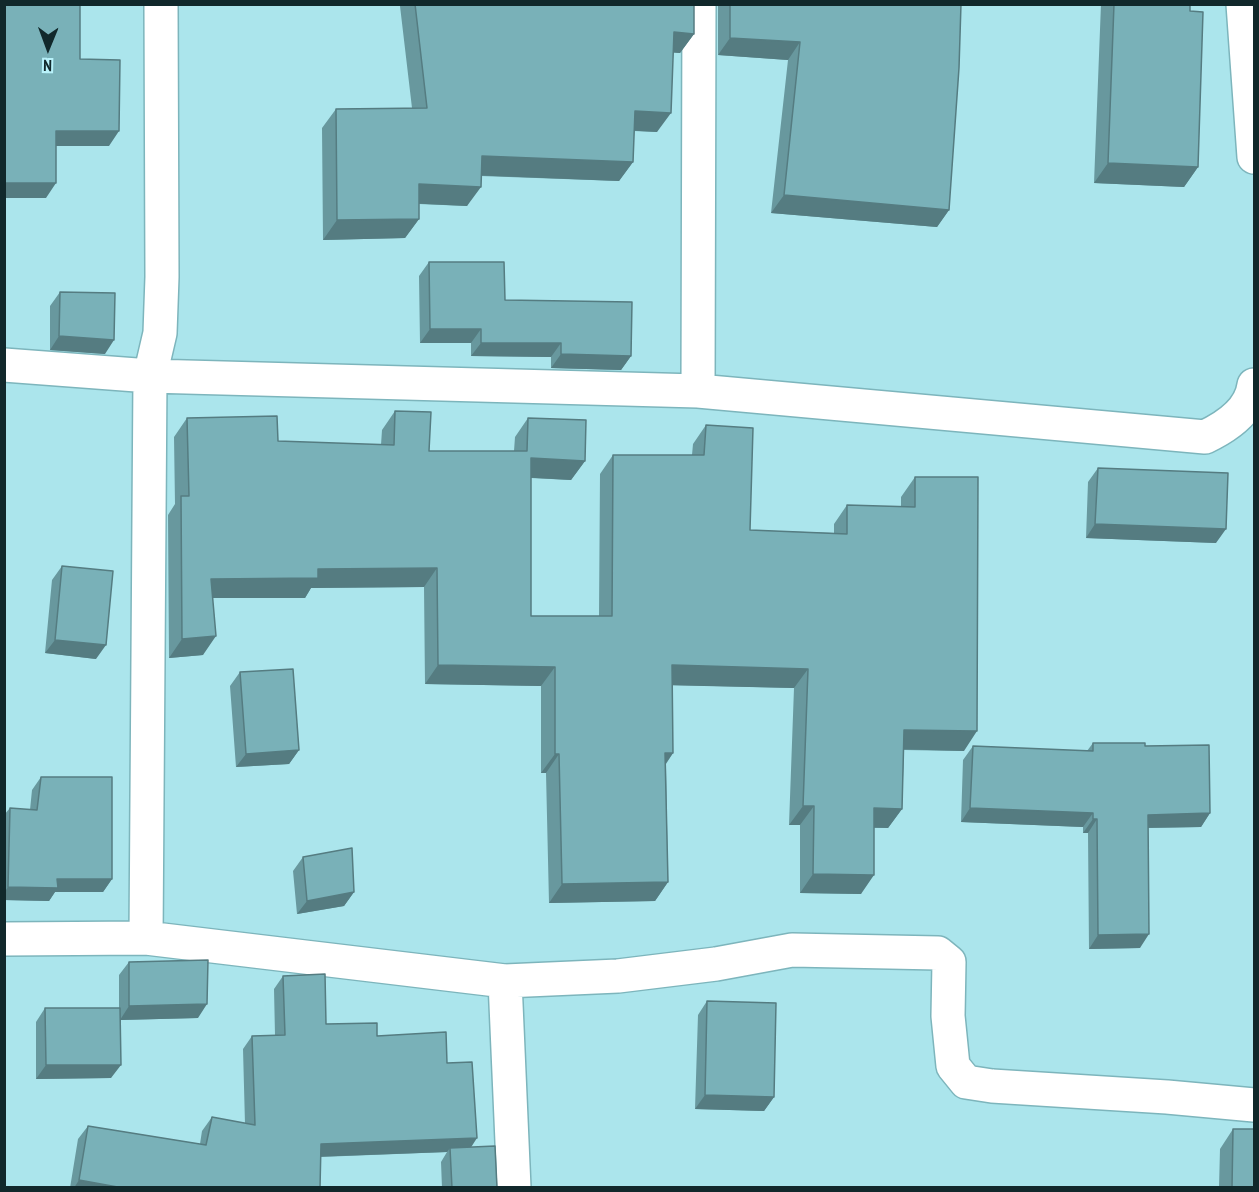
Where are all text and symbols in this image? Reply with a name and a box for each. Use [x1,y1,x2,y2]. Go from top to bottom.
north arrow [18,18,78,78]
text: N [43,56,52,76]

